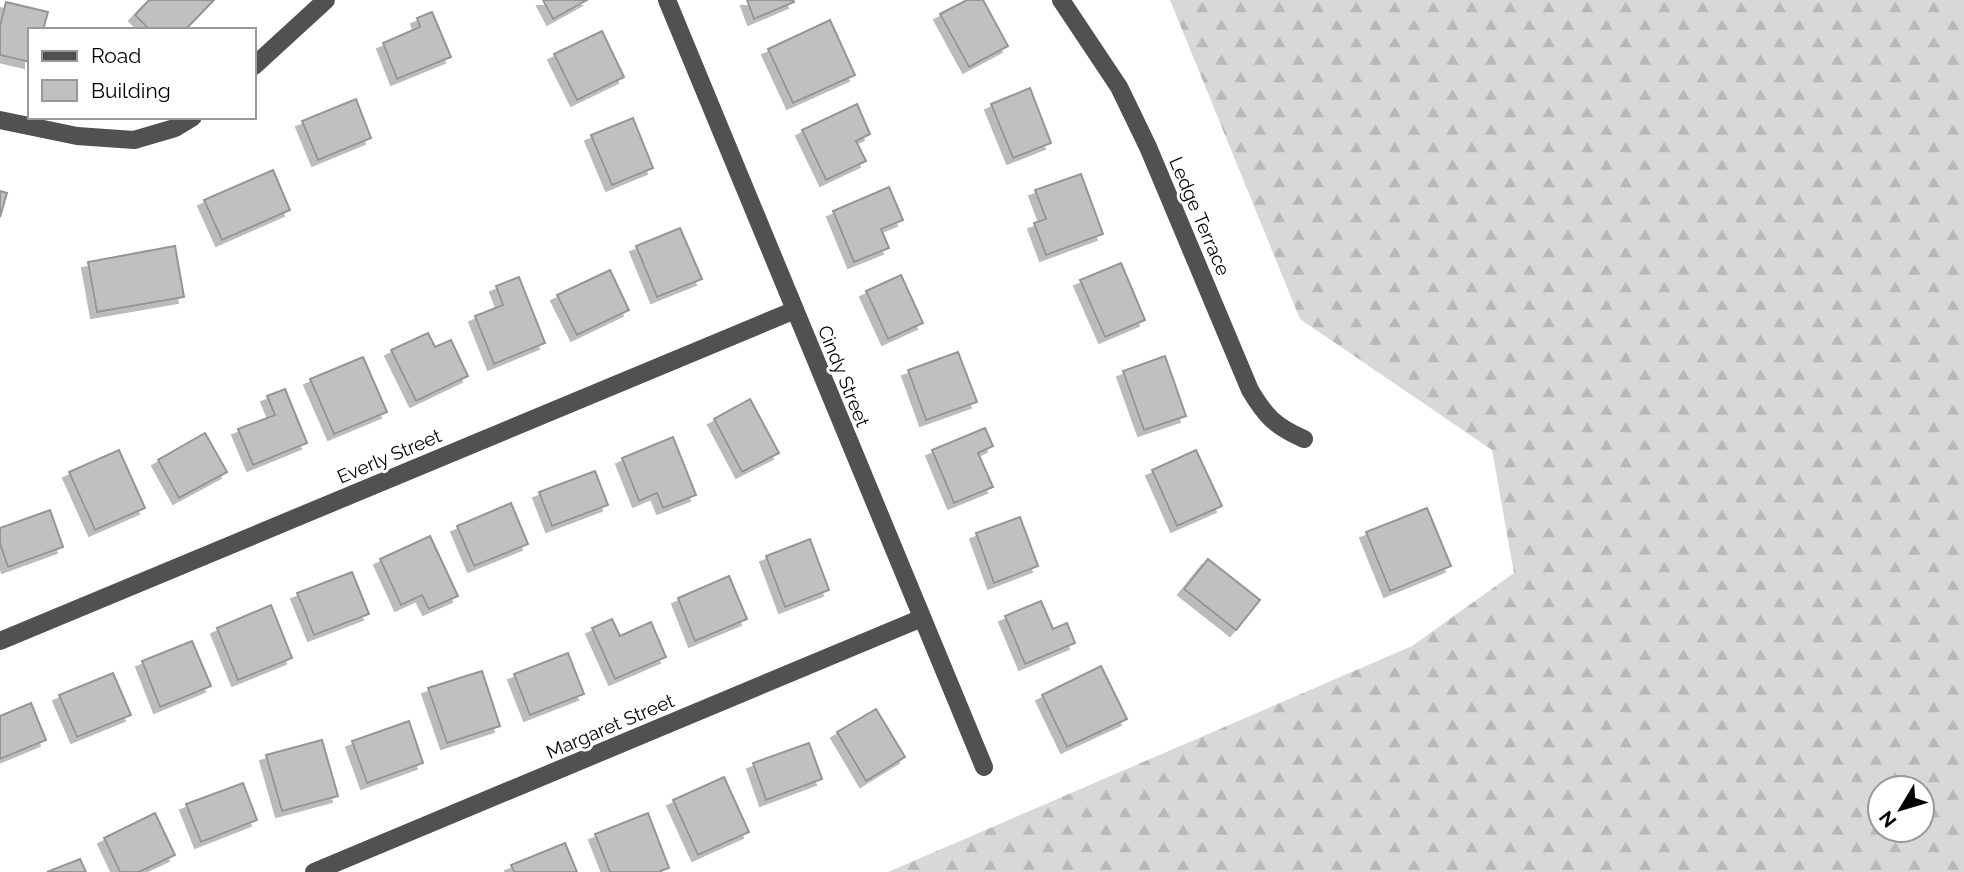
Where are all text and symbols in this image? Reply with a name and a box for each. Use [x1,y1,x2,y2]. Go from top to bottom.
legend [28,28,256,119]
text: Road [91,43,141,68]
text: Building [91,78,171,103]
street label: Ledge Terrace [1165,153,1235,279]
street label: Cindy Street [814,322,875,430]
street label: Everly Street [334,424,445,488]
street label: Margaret Street [543,689,678,763]
north arrow [1866,774,1936,844]
text: N [1874,807,1901,832]

